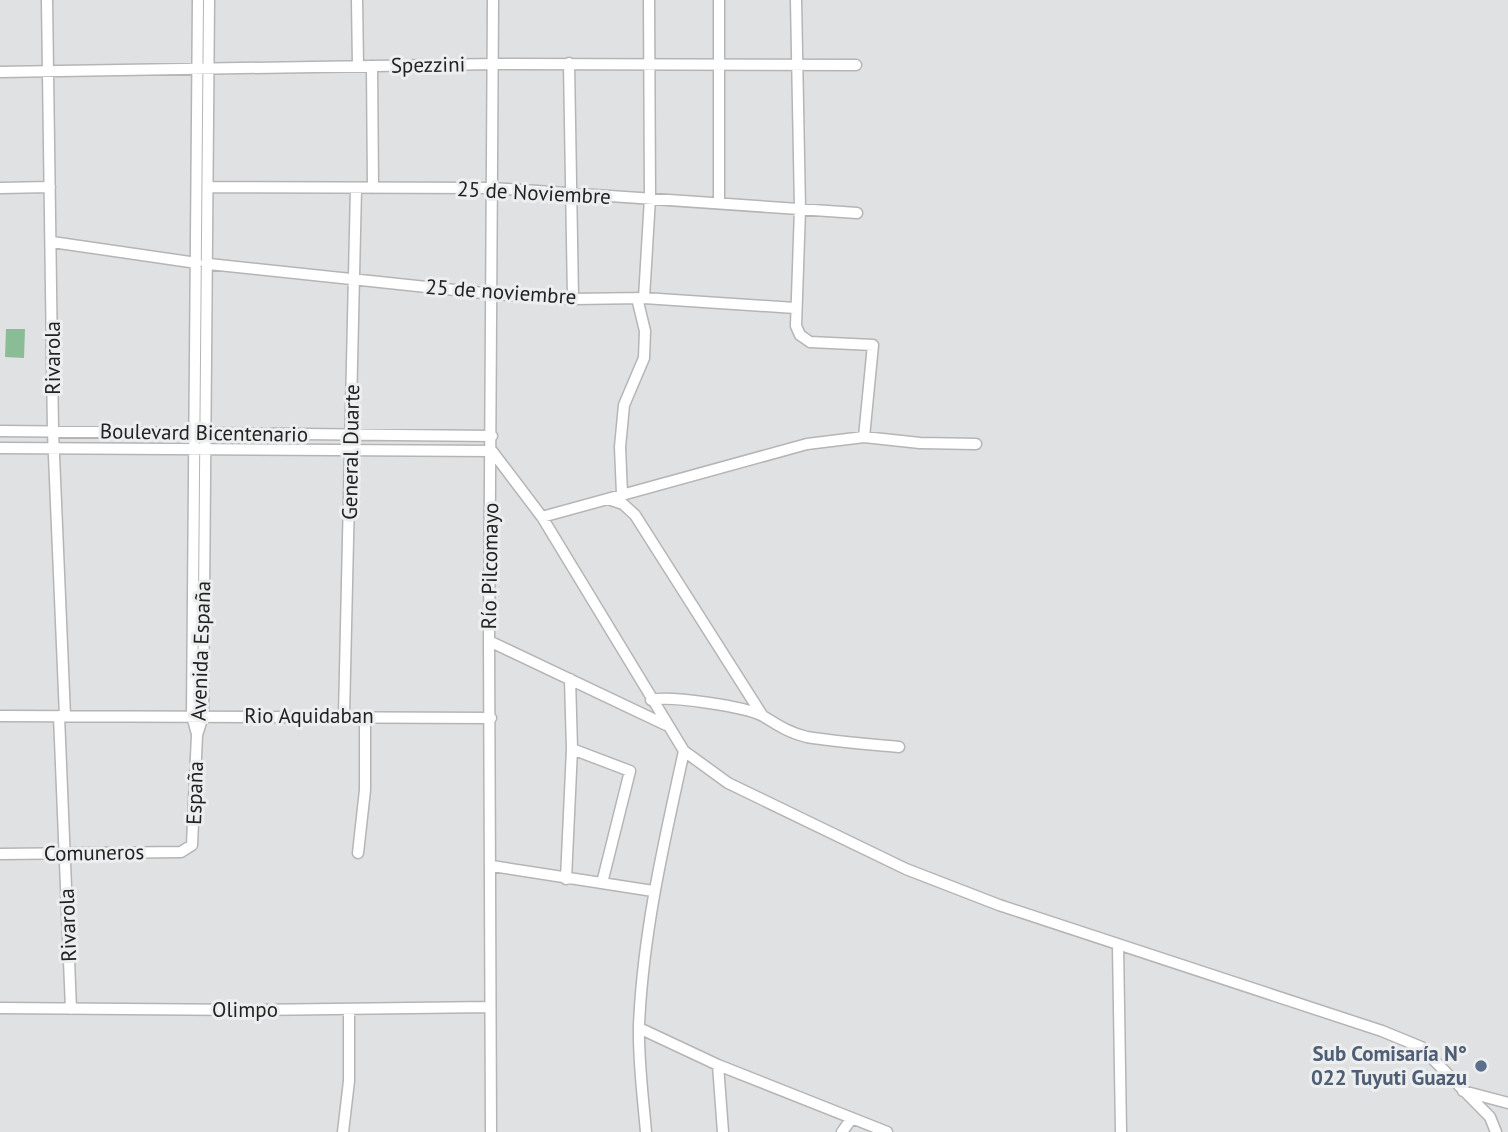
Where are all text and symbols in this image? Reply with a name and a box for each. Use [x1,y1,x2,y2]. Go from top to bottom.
street label: Spezzini [391,50,465,79]
street label: 25 de Noviembre [457,175,612,210]
street label: 25 de noviembre [425,273,577,310]
street label: Rivarola [39,321,66,395]
street label: General Duarte [336,384,365,520]
street label: Boulevard Bicentenario [100,417,308,448]
street label: Río Pilcomayo [475,502,504,630]
street label: Avenida España [185,580,216,722]
street label: Rio Aquidaban [244,702,374,729]
street label: España [180,761,209,825]
street label: Comuneros [44,838,144,867]
street label: Rivarola [53,888,82,962]
street label: Olimpo [212,996,278,1023]
place label: Sub Comisaría N° 022 Tuyuti Guazu [1311,1040,1467,1091]
marker: Sub Comisaría N° 022 Tuyuti Guazu [1473,1058,1489,1074]

